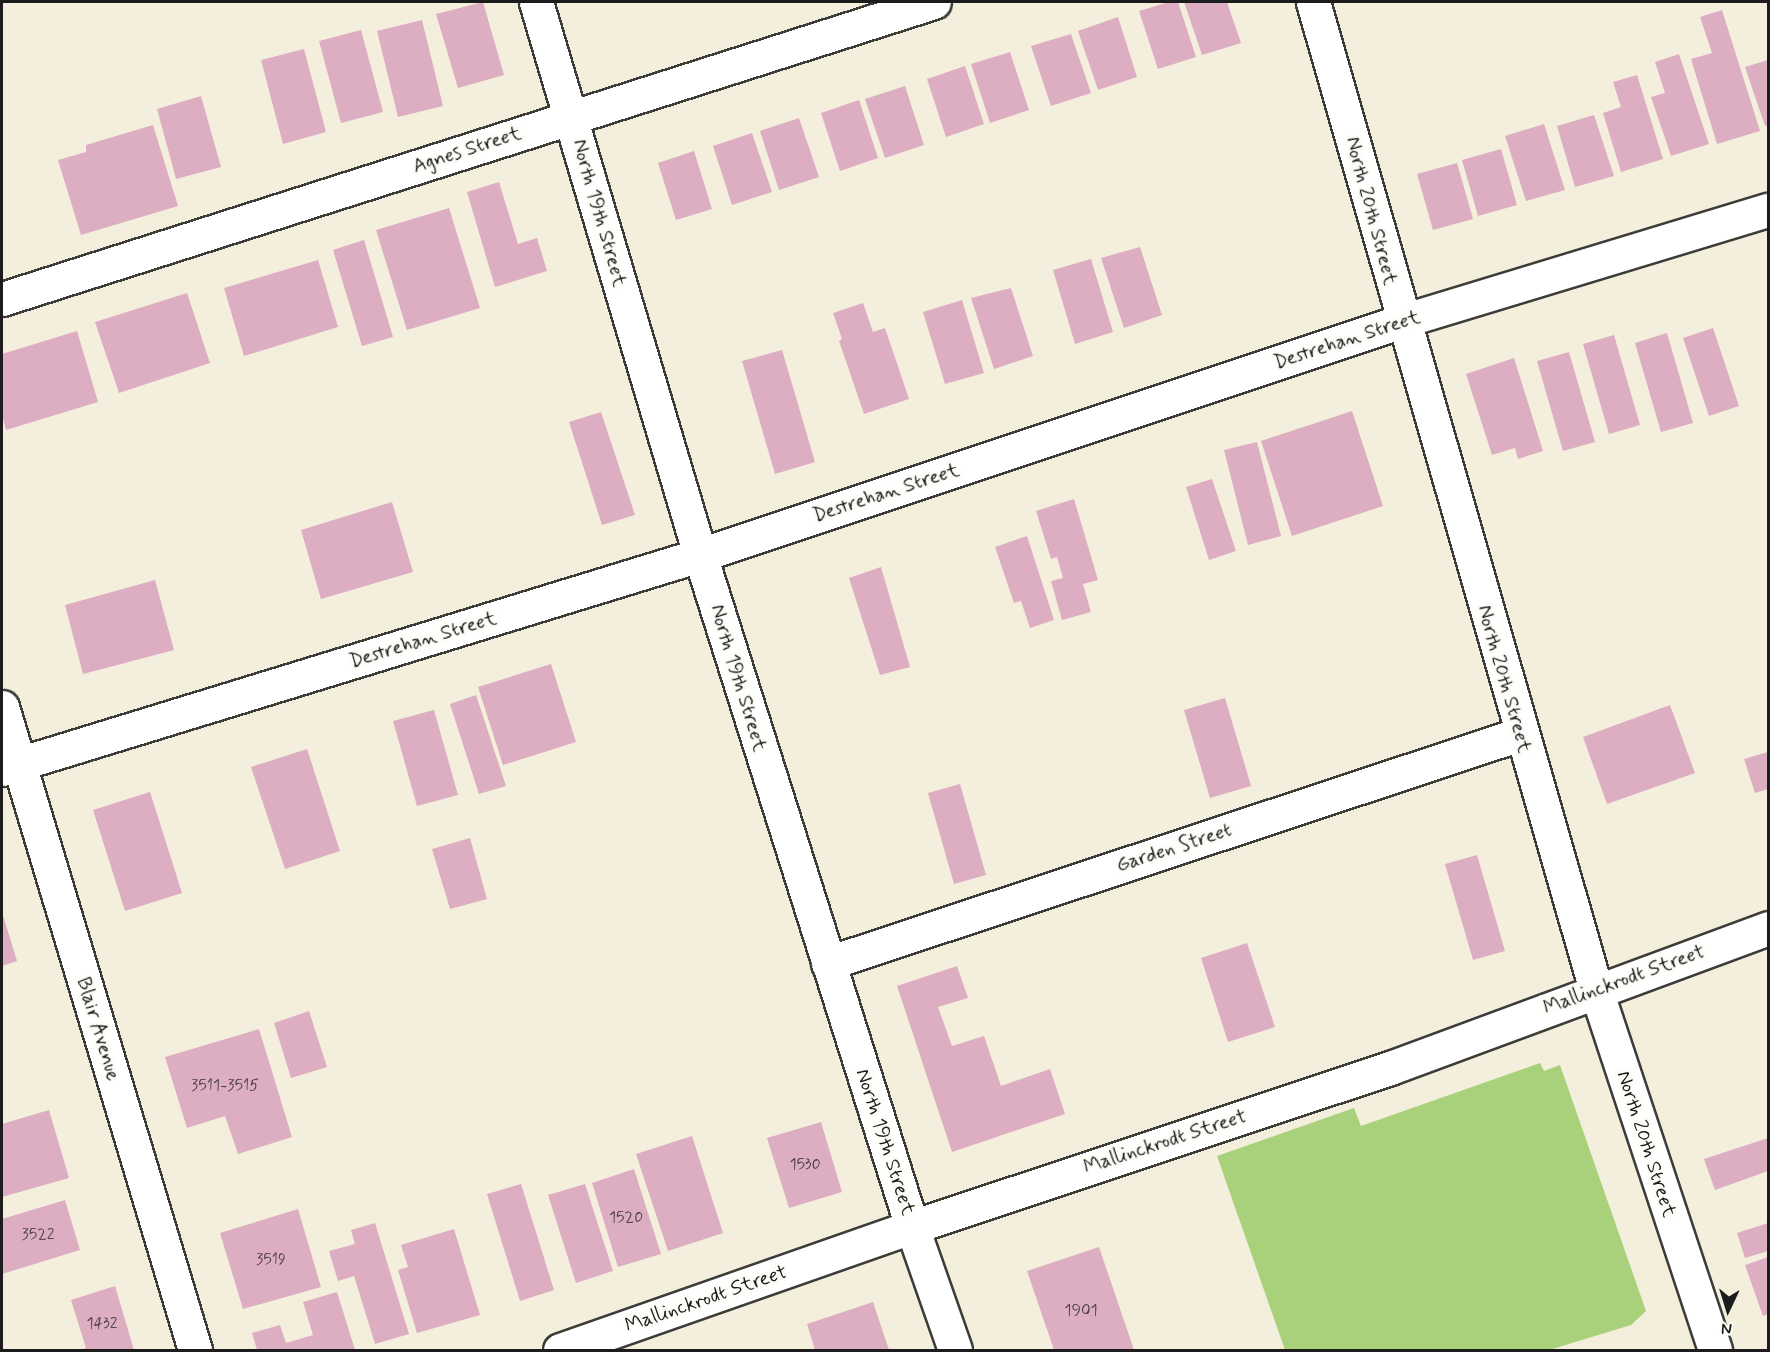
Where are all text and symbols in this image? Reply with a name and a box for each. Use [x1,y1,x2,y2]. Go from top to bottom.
street label: Agnes Street [410,121,524,179]
street label: North 20th Street [1340,134,1402,288]
street label: North 19th Street [566,137,632,289]
street label: Destrehan Street [1271,305,1423,375]
street label: Destrehan Street [810,458,962,528]
street label: North 19th Street [704,602,772,754]
street label: North 20th Street [1471,602,1537,756]
street label: Destrehan Street [347,606,499,674]
street label: Garden Street [1112,818,1236,878]
street label: Mallinckrodt Street [1541,940,1707,1020]
street label: Blair Avenue [70,973,126,1085]
street label: North 19th Street [850,1066,920,1218]
street label: North 20th Street [1611,1068,1681,1220]
house number: 3511-3515 [191,1076,259,1096]
street label: Mallinckrodt Street [1081,1105,1249,1179]
house number: 1530 [789,1155,821,1175]
house number: 1520 [609,1208,643,1228]
house number: 3522 [21,1225,55,1245]
house number: 3519 [256,1250,286,1270]
street label: Mallinckrodt Street [622,1260,790,1338]
north arrow [1698,1280,1758,1340]
house number: 1901 [1064,1301,1098,1321]
house number: 1432 [86,1314,118,1334]
text: N [1721,1318,1733,1339]

